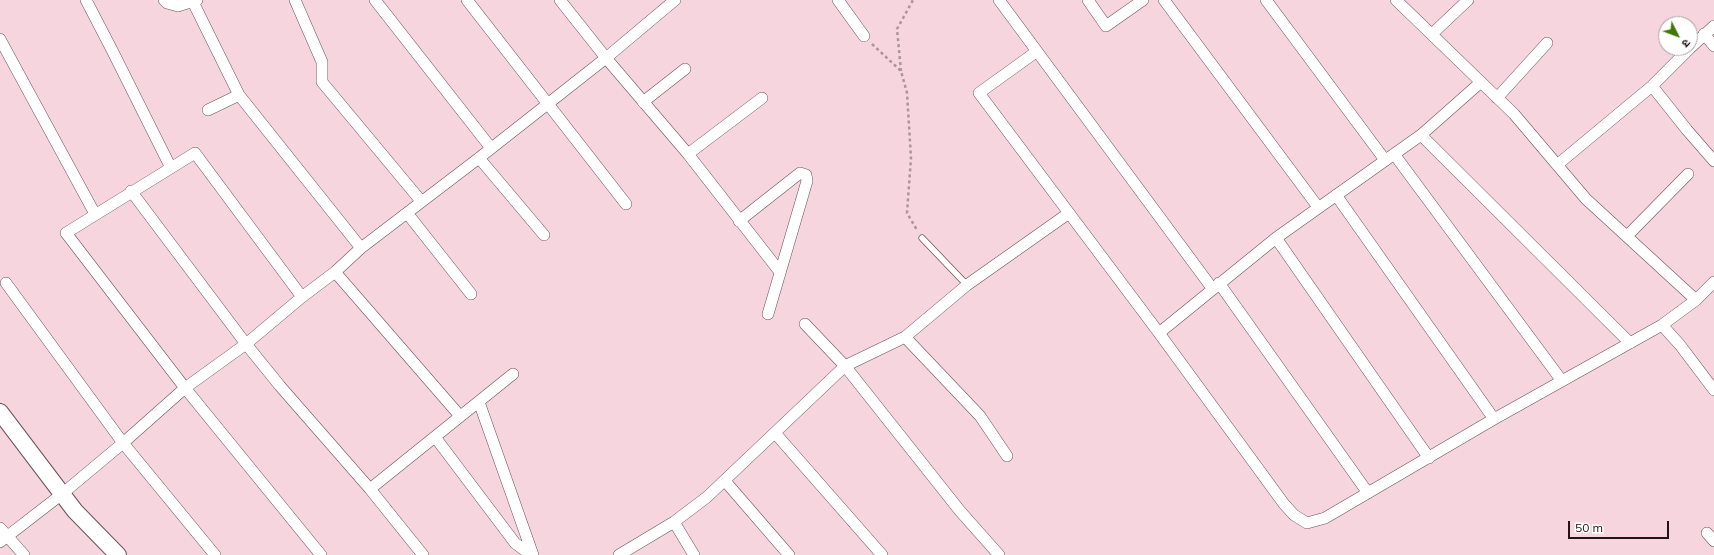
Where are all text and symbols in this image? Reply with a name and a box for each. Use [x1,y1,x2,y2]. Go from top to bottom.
north arrow [1658,16,1698,56]
text: उ [1679,36,1694,50]
scale bar [1570,513,1671,539]
text: 50 m [1575,520,1603,535]

